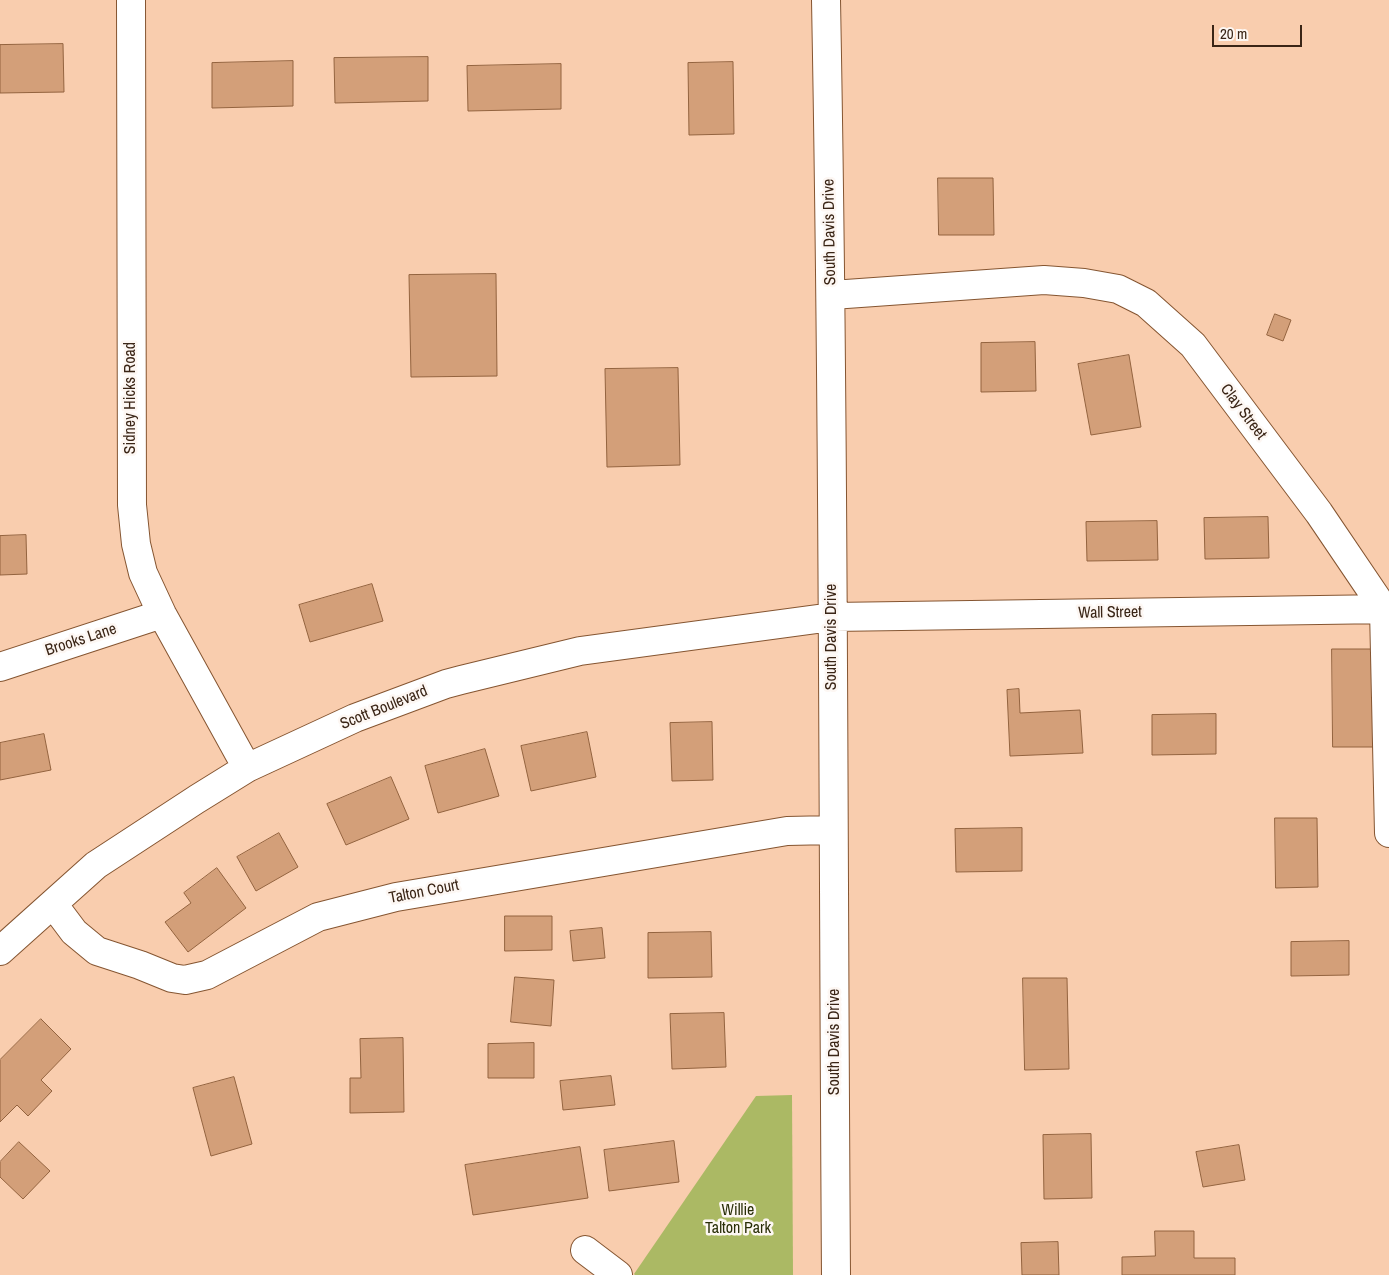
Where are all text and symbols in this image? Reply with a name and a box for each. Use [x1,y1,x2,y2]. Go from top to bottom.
scale bar [1214,15,1304,47]
text: 20 m [1220,23,1247,44]
street label: South Davis Drive [819,179,841,285]
street label: Sidney Hicks Road [121,342,141,454]
street label: Clay Street [1216,380,1270,444]
street label: South Davis Drive [822,584,842,690]
street label: Wall Street [1078,603,1142,623]
street label: Brooks Lane [43,619,119,661]
street label: Scott Boulevard [337,682,431,734]
street label: Talton Court [387,876,461,908]
street label: South Davis Drive [825,989,845,1095]
park label: Willie Talton Park [705,1201,771,1239]

